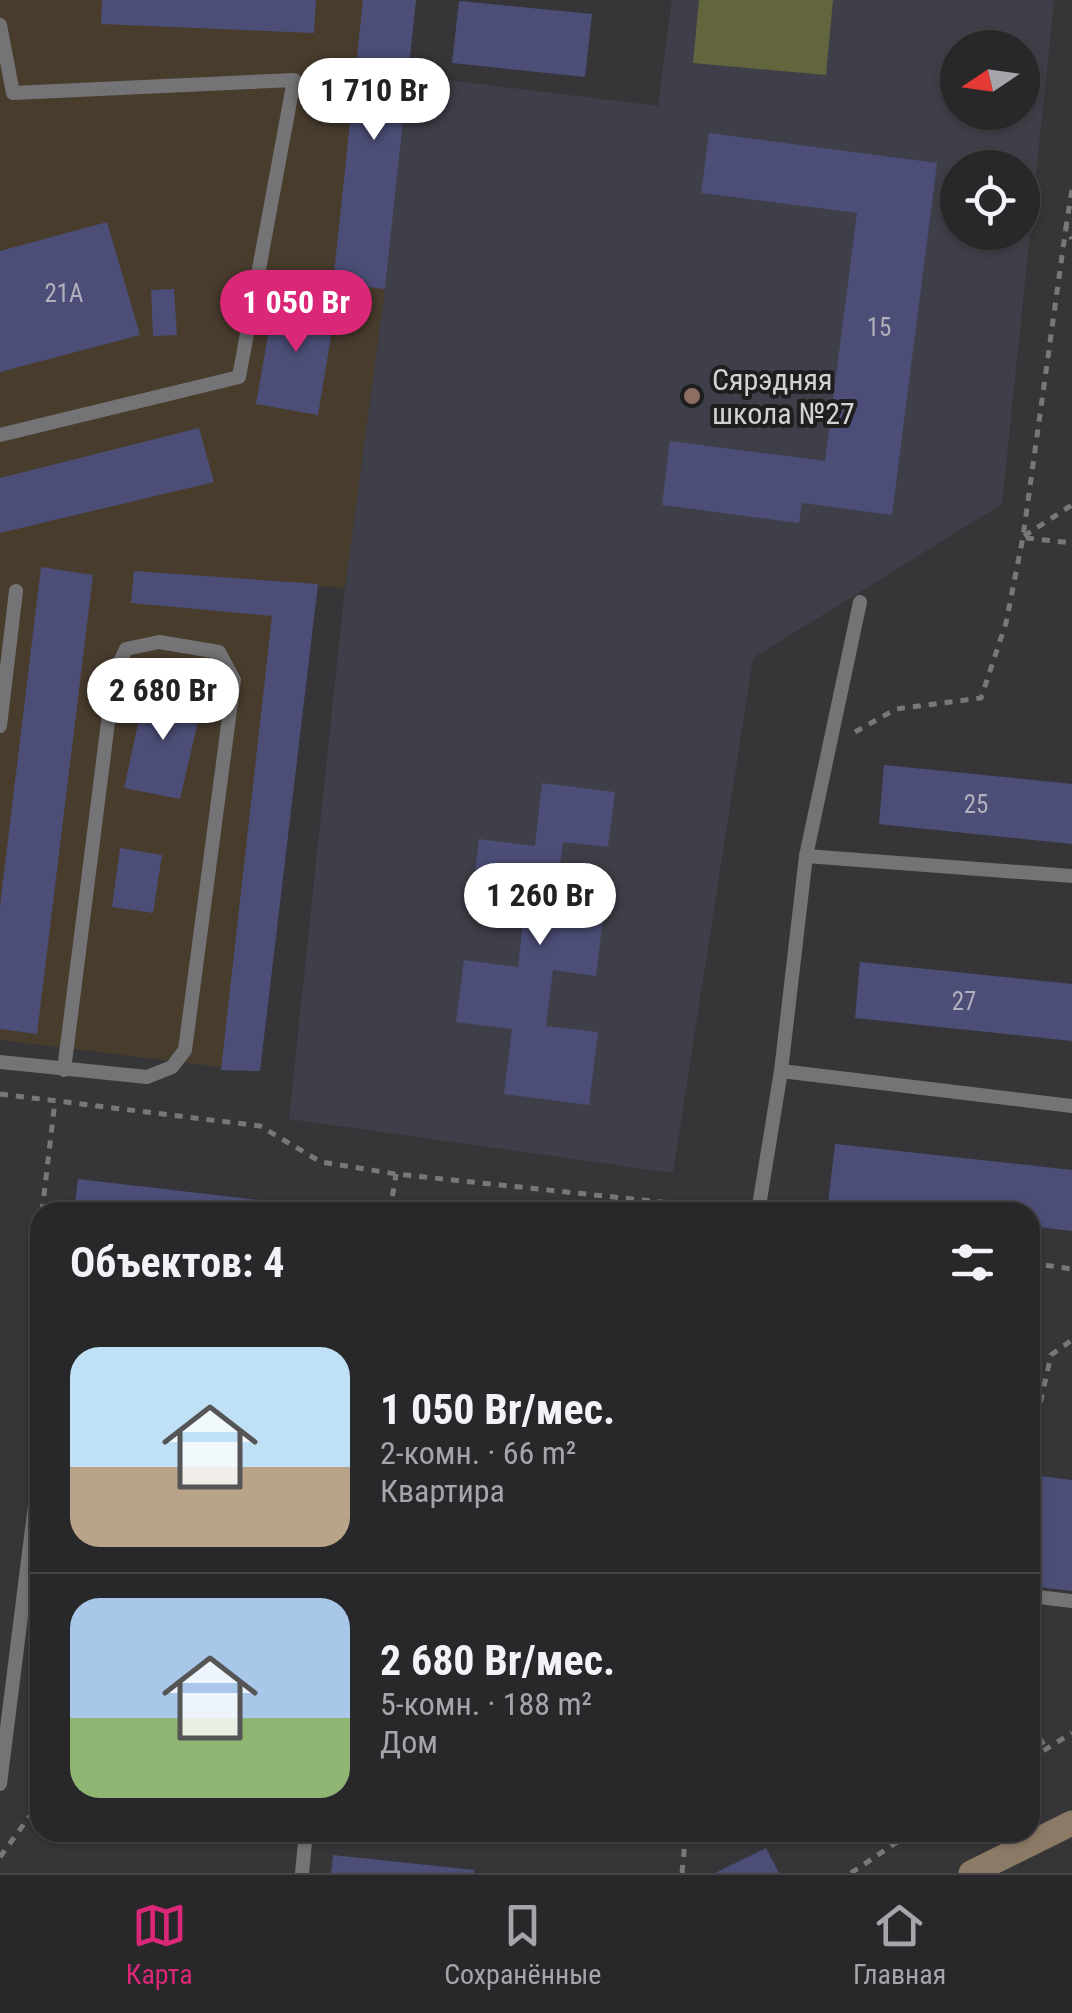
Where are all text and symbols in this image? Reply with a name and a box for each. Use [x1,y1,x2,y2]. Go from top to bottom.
north arrow [940,30,1040,130]
map controls [940,30,1040,250]
pin: 1 710 Br [271,58,477,143]
text: 1 710 Br [320,71,428,109]
button: locate [940,150,1040,250]
pin: 1 050 Br [193,270,399,355]
house number: 21А [44,279,84,308]
text: 1 050 Br [242,283,350,321]
house number: 15 [867,313,891,342]
place label: Сярэдняя школа №27 [712,362,855,431]
marker: Сярэдняя школа №27 [681,385,703,407]
pin: 2 680 Br [60,658,266,743]
text: 2 680 Br [109,671,217,709]
house number: 25 [964,790,988,819]
pin: 1 260 Br [437,863,643,948]
text: 1 260 Br [486,876,594,914]
house number: 27 [952,987,976,1016]
icon: filters [945,1235,1000,1290]
text: Объектов: 4 [70,1238,284,1287]
text: 1 050 Br/мес. [380,1385,615,1434]
icon: home [150,1387,270,1507]
text: 2-комн. · 66 m² [380,1434,576,1472]
text: Квартира [380,1472,505,1510]
text: 2 680 Br/мес. [380,1636,615,1685]
icon: home [150,1638,270,1758]
text: 5-комн. · 188 m² [380,1685,592,1723]
text: Дом [380,1723,438,1761]
tab: Карта [126,1898,193,1991]
tab: Сохранённые [444,1898,601,1991]
tab: Главная [853,1898,946,1991]

